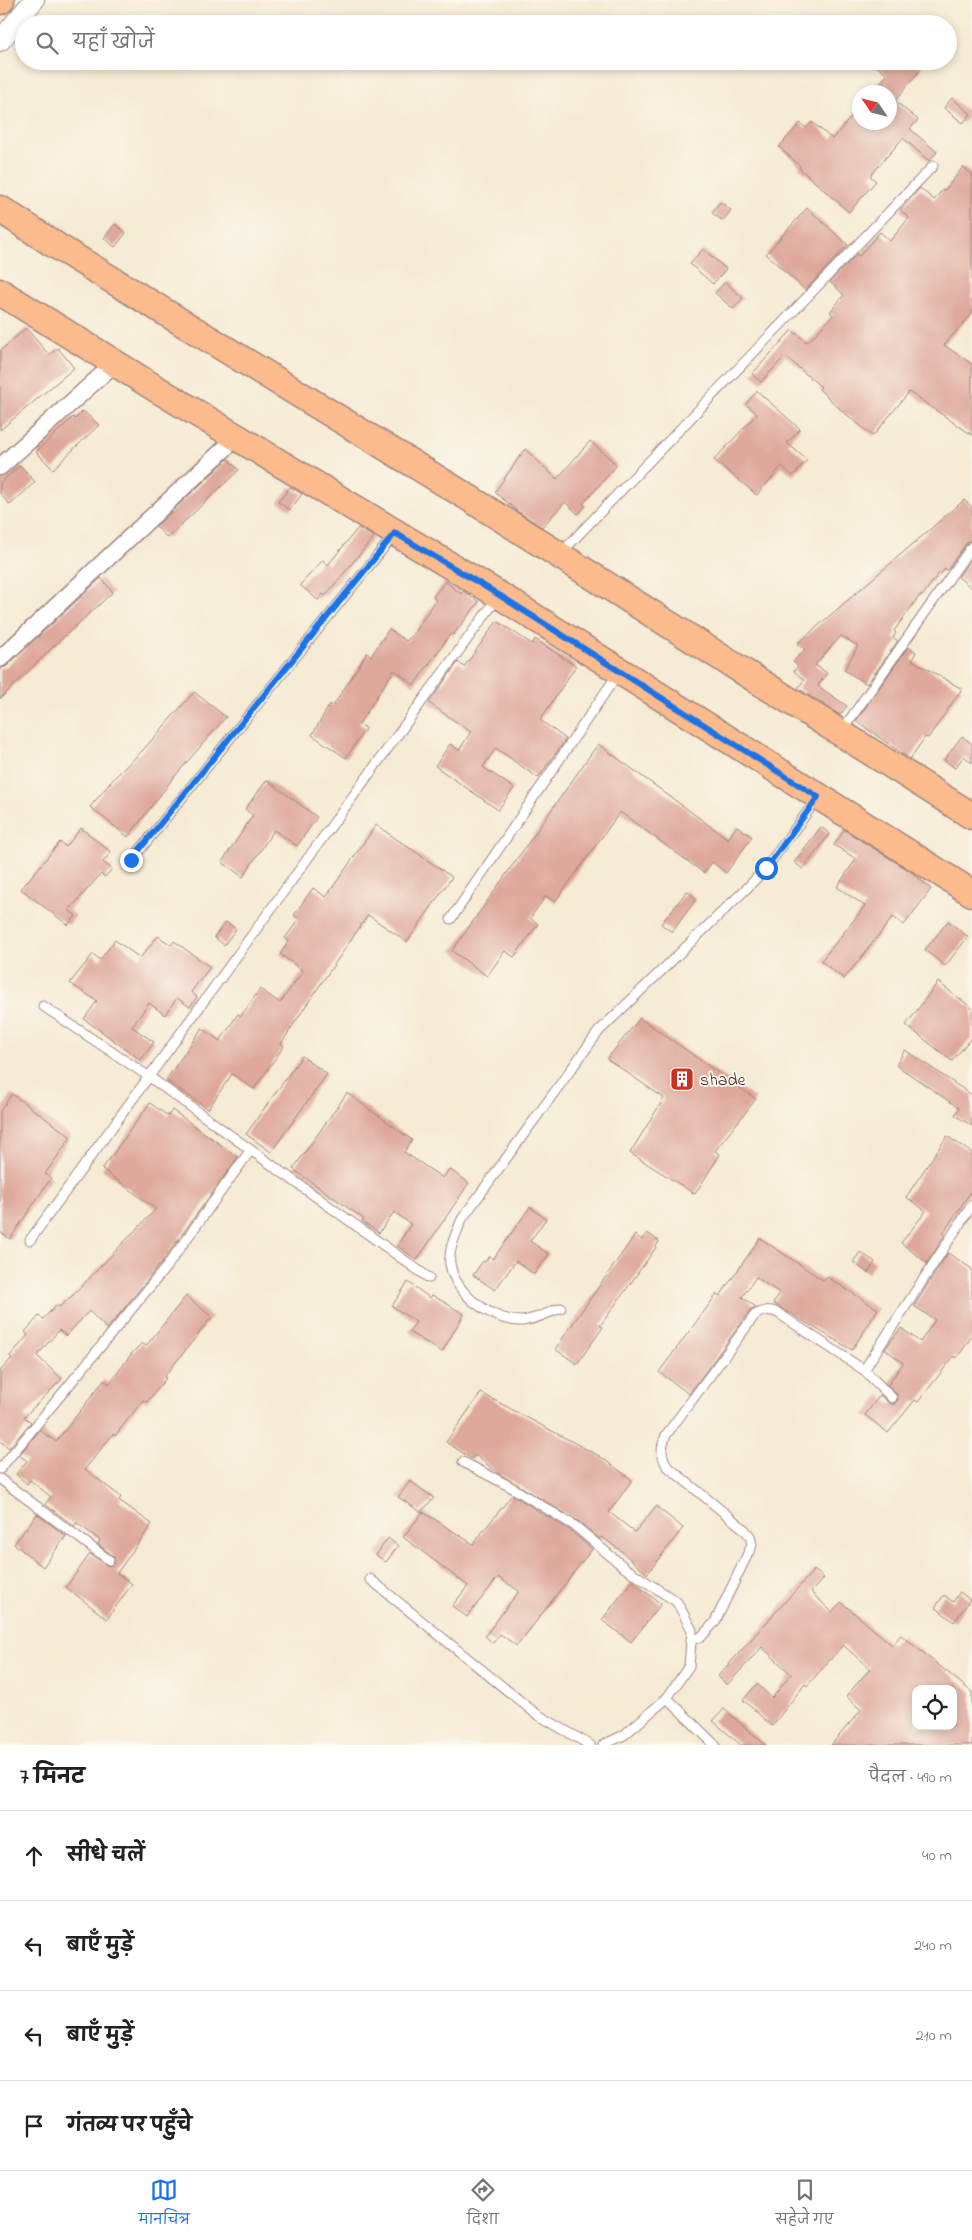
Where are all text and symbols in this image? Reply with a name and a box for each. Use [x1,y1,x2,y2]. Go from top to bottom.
search box [15,15,957,70]
icon: search [33,29,61,57]
text: यहाँ खोजें [73,30,155,57]
north arrow [852,85,897,130]
route end [120,849,143,872]
route start [755,857,778,880]
building icon: shade [669,1066,695,1092]
place label: shade [700,1068,747,1094]
map controls [912,1685,957,1730]
button: locate [912,1685,957,1730]
text: 7 मिनट [20,1763,85,1793]
text: पैदल · 490 m [869,1766,952,1790]
icon: ahead [20,1842,48,1870]
text: सीधे चलें [67,1843,145,1870]
text: 40 m [922,1844,952,1868]
icon: left [20,1932,48,1960]
text: बाएँ मुड़ें [67,1933,134,1960]
text: 240 m [914,1934,952,1958]
icon: left [20,2022,48,2050]
text: बाएँ मुड़ें [67,2023,134,2050]
text: 210 m [916,2024,952,2048]
icon: arrive [20,2112,48,2140]
text: गंतव्य पर पहुँचे [67,2113,192,2140]
tab: मानचित्र [138,2176,190,2235]
tab: दिशा [467,2176,499,2235]
tab: सहेजे गए [775,2176,834,2235]

